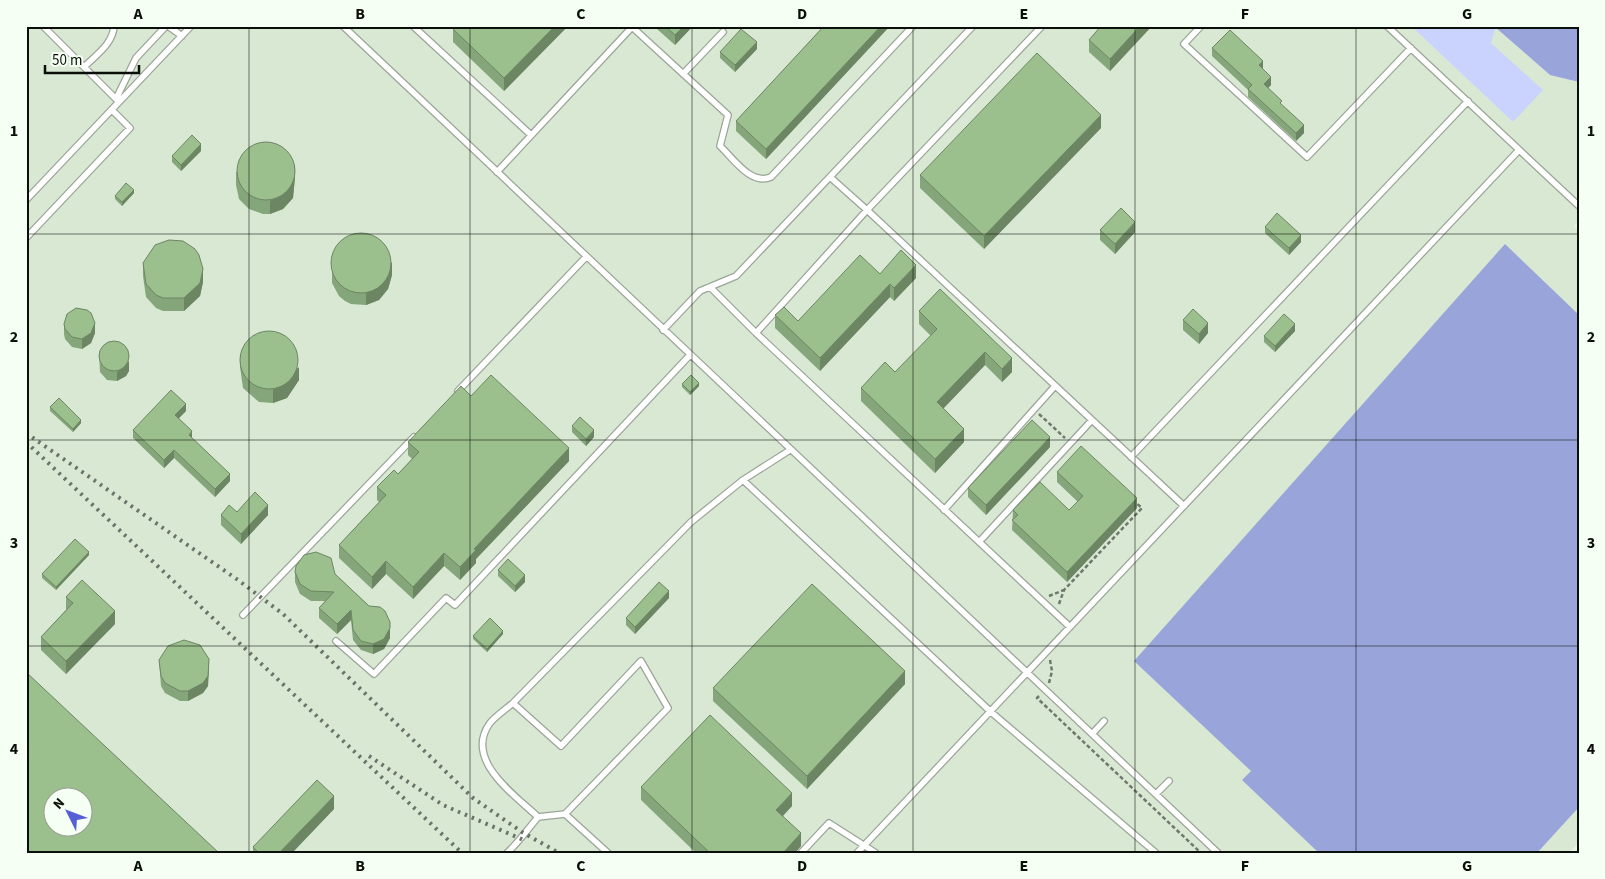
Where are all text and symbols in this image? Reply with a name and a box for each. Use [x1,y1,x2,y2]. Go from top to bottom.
text: A [132,3,143,25]
text: B [355,3,365,25]
text: C [576,3,586,25]
text: D [797,3,807,25]
text: E [1020,3,1028,25]
text: F [1241,3,1249,25]
text: G [1462,3,1472,25]
scale bar [45,42,139,74]
text: 50 m [52,50,82,71]
text: 1 [10,120,18,142]
text: 1 [1587,120,1595,142]
text: 2 [10,326,18,348]
text: 2 [1587,326,1595,348]
text: 3 [10,532,18,554]
text: 3 [1587,532,1595,554]
text: 4 [10,738,19,760]
text: 4 [1587,738,1596,760]
north arrow [42,786,92,836]
text: N [49,794,70,814]
text: A [132,855,143,877]
text: B [355,855,365,877]
text: C [576,855,586,877]
text: D [797,855,807,877]
text: E [1020,855,1028,877]
text: F [1241,855,1249,877]
text: G [1462,855,1472,877]

